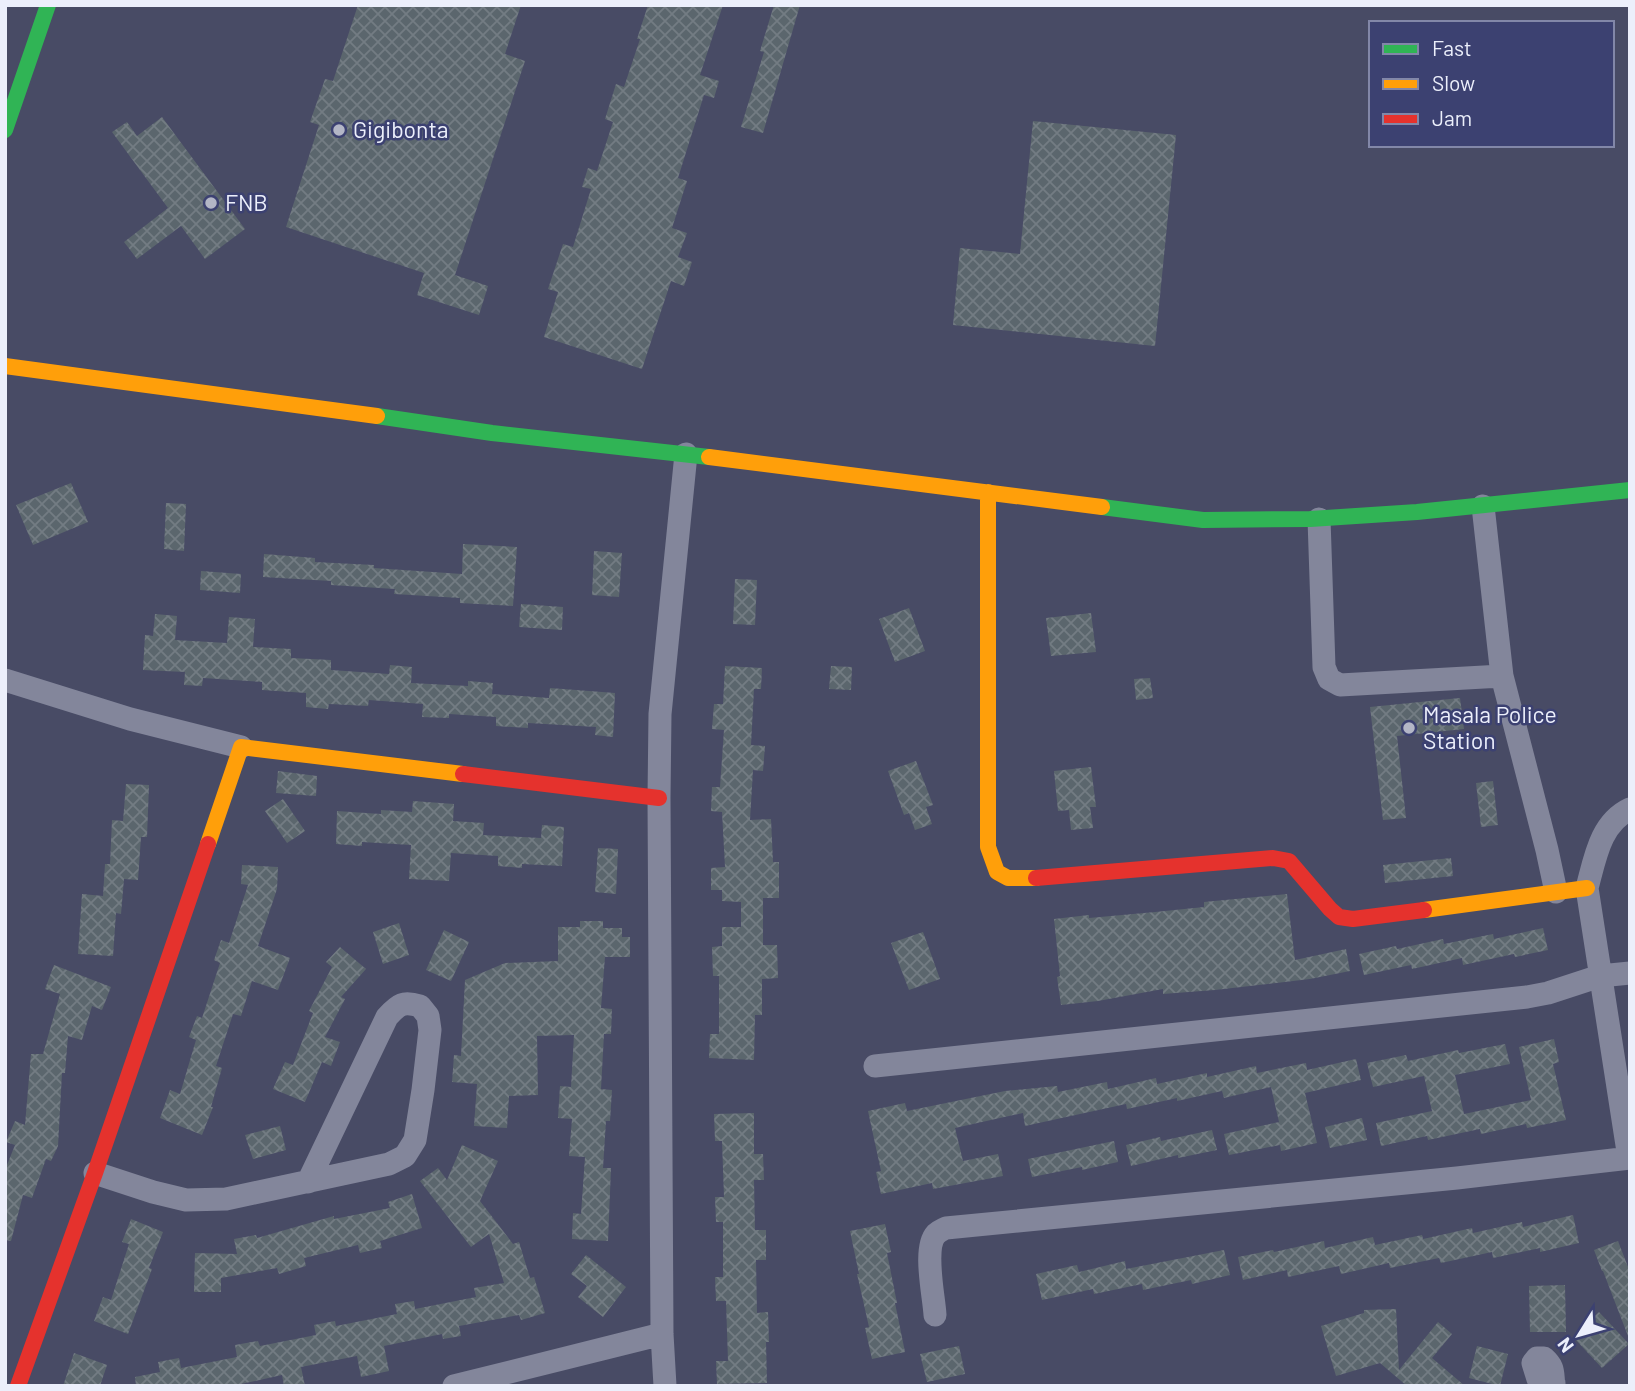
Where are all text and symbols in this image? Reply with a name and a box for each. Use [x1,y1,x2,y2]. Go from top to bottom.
legend [1369,21,1614,147]
text: Fast [1432,35,1472,60]
text: Slow [1432,70,1475,95]
text: Jam [1432,105,1472,130]
place label: Gigibonta [353,115,449,143]
marker: Gigibonta [331,122,347,138]
place label: FNB [225,188,268,216]
marker: FNB [203,195,219,211]
place label: Masala Police Station [1423,700,1557,754]
marker: Masala Police Station [1401,720,1417,736]
north arrow [1544,1300,1614,1370]
text: N [1552,1334,1578,1358]

